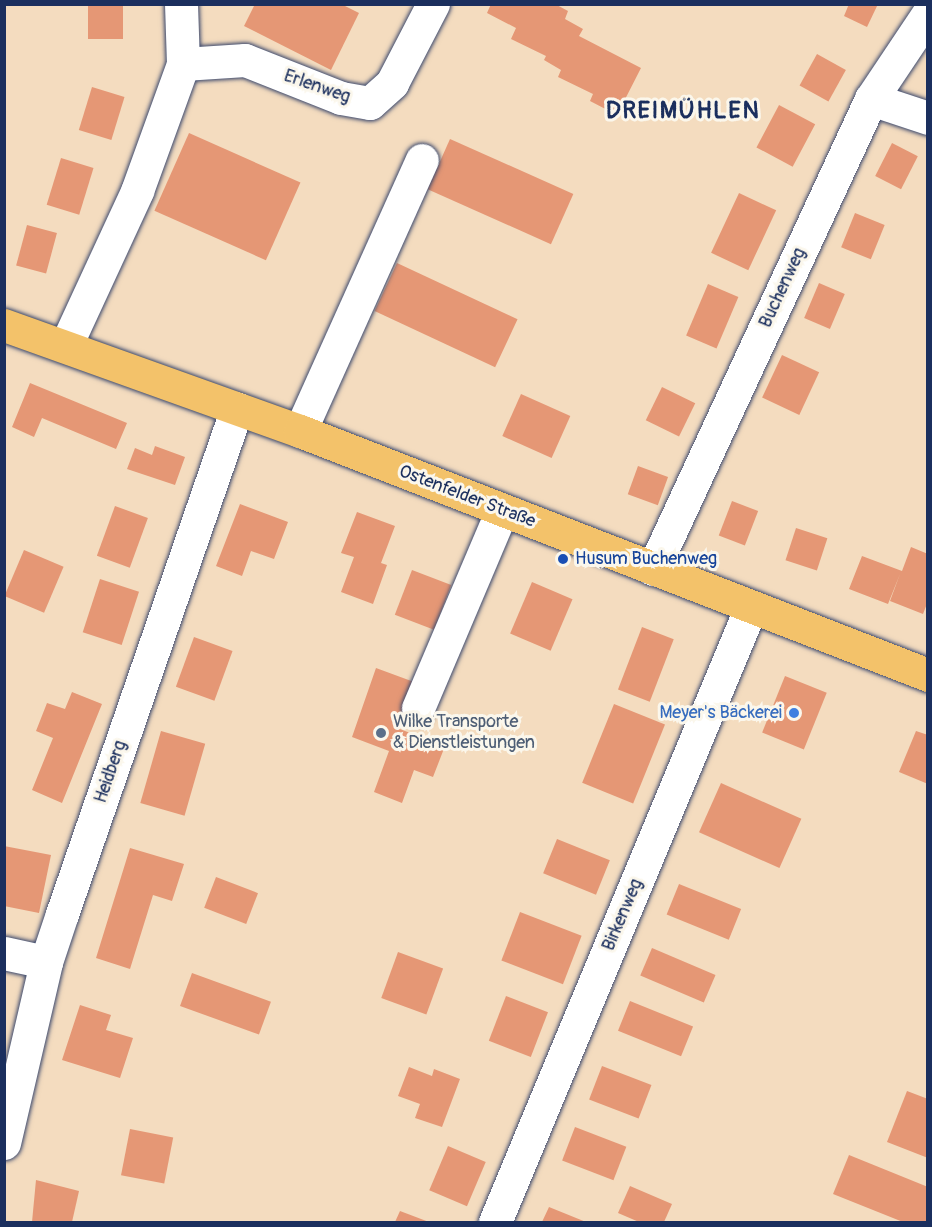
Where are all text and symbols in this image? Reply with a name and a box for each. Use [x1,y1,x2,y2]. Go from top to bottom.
street label: Erlenweg [281,66,353,108]
district label: DREIMÜHLEN [606,97,760,125]
street label: Buchenweg [755,245,811,331]
street label: Ostenfelder Straße [396,461,538,533]
place label: Husum Buchenweg [575,548,717,570]
marker: Husum Buchenweg [556,552,570,566]
place label: Meyer's Bäckerei [659,702,782,724]
marker: Meyer's Bäckerei [787,706,801,720]
place label: Wilke Transporte & Dienstleistungen [393,712,535,754]
marker: Wilke Transporte & Dienstleistungen [374,726,388,740]
street label: Heidberg [90,738,132,806]
street label: Birkenweg [598,876,648,954]

